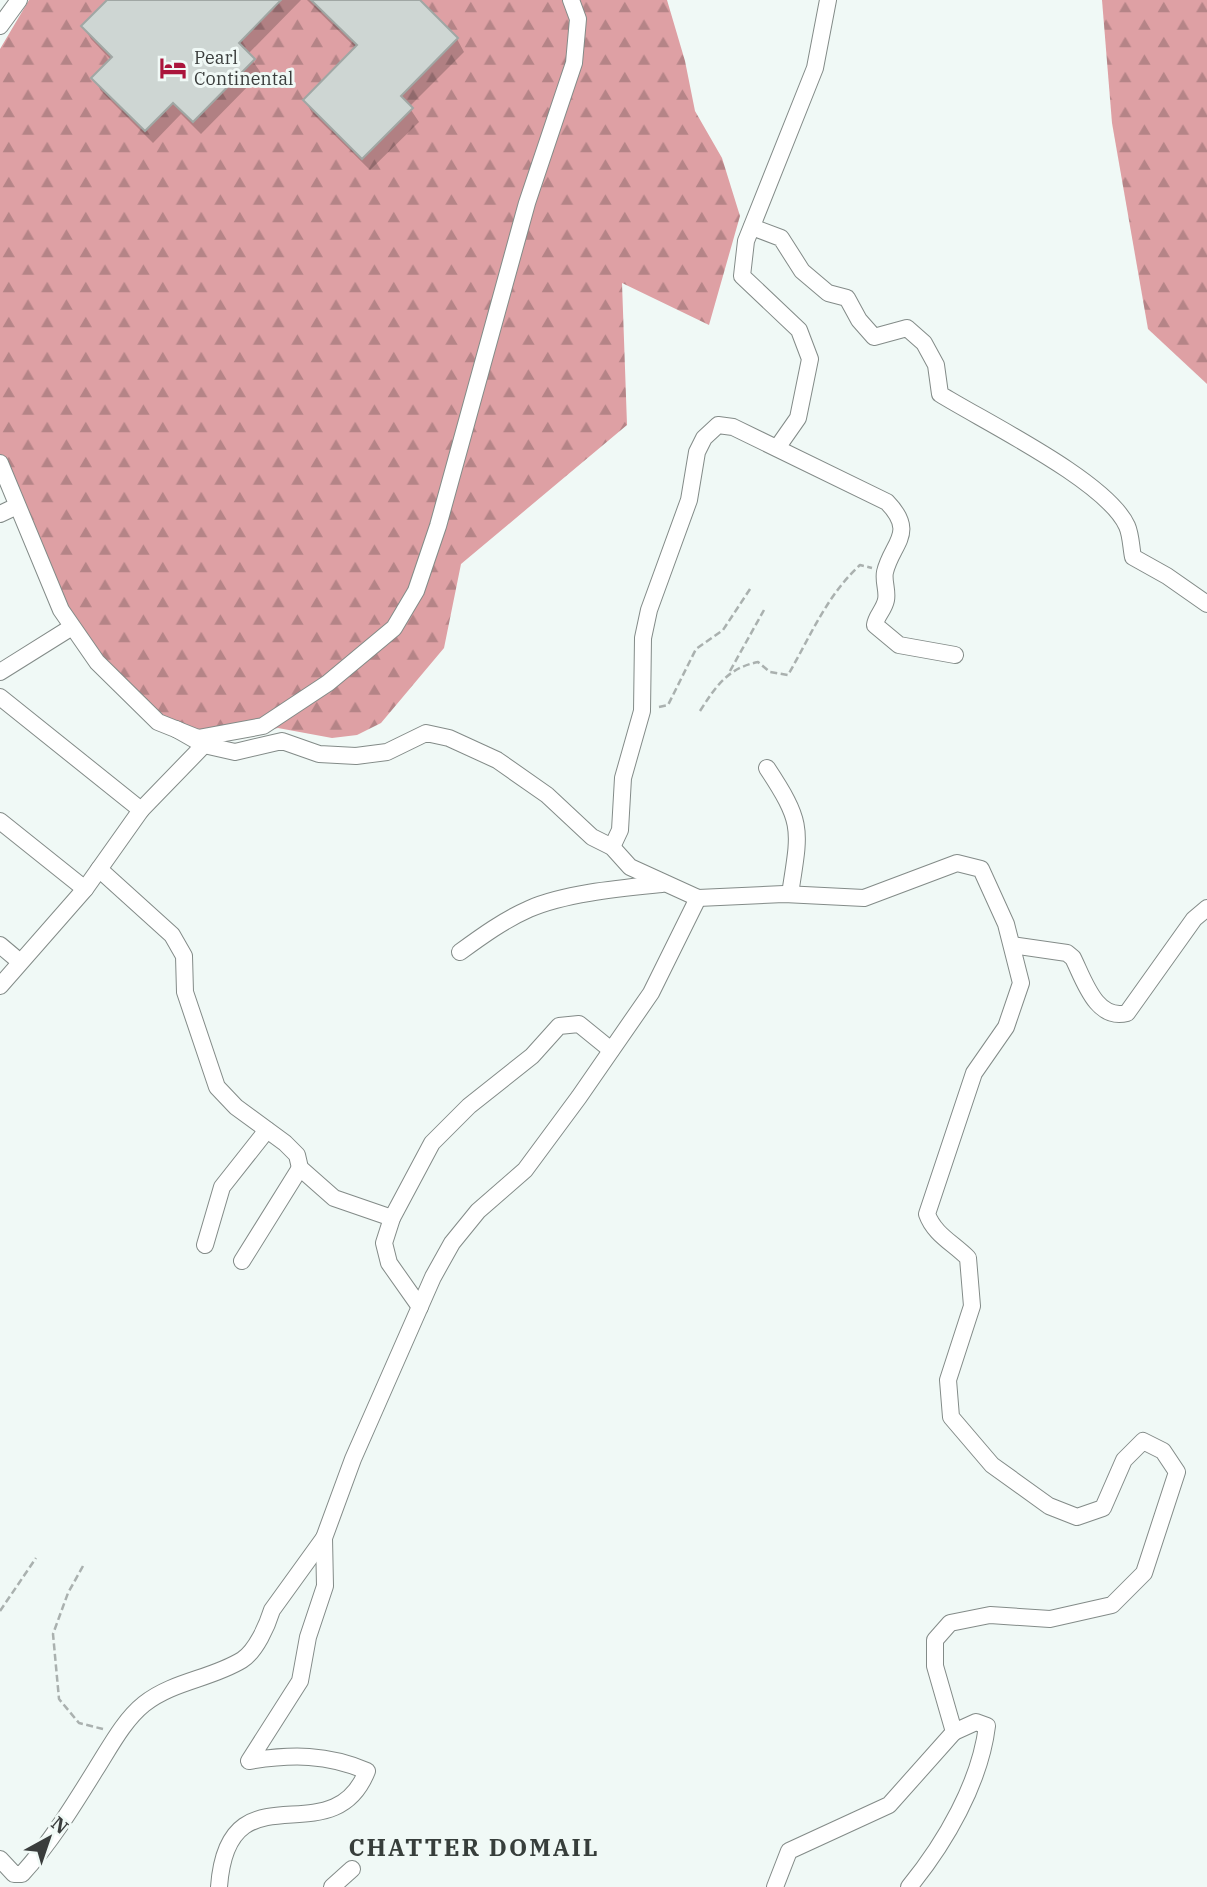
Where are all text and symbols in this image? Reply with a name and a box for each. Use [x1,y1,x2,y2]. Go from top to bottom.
place label: Pearl Continental [194,46,293,90]
hotel icon: Pearl Continental [158,53,188,83]
north arrow [14,1803,84,1873]
text: N [46,1811,73,1839]
district label: CHATTER DOMAIL [348,1831,600,1863]

